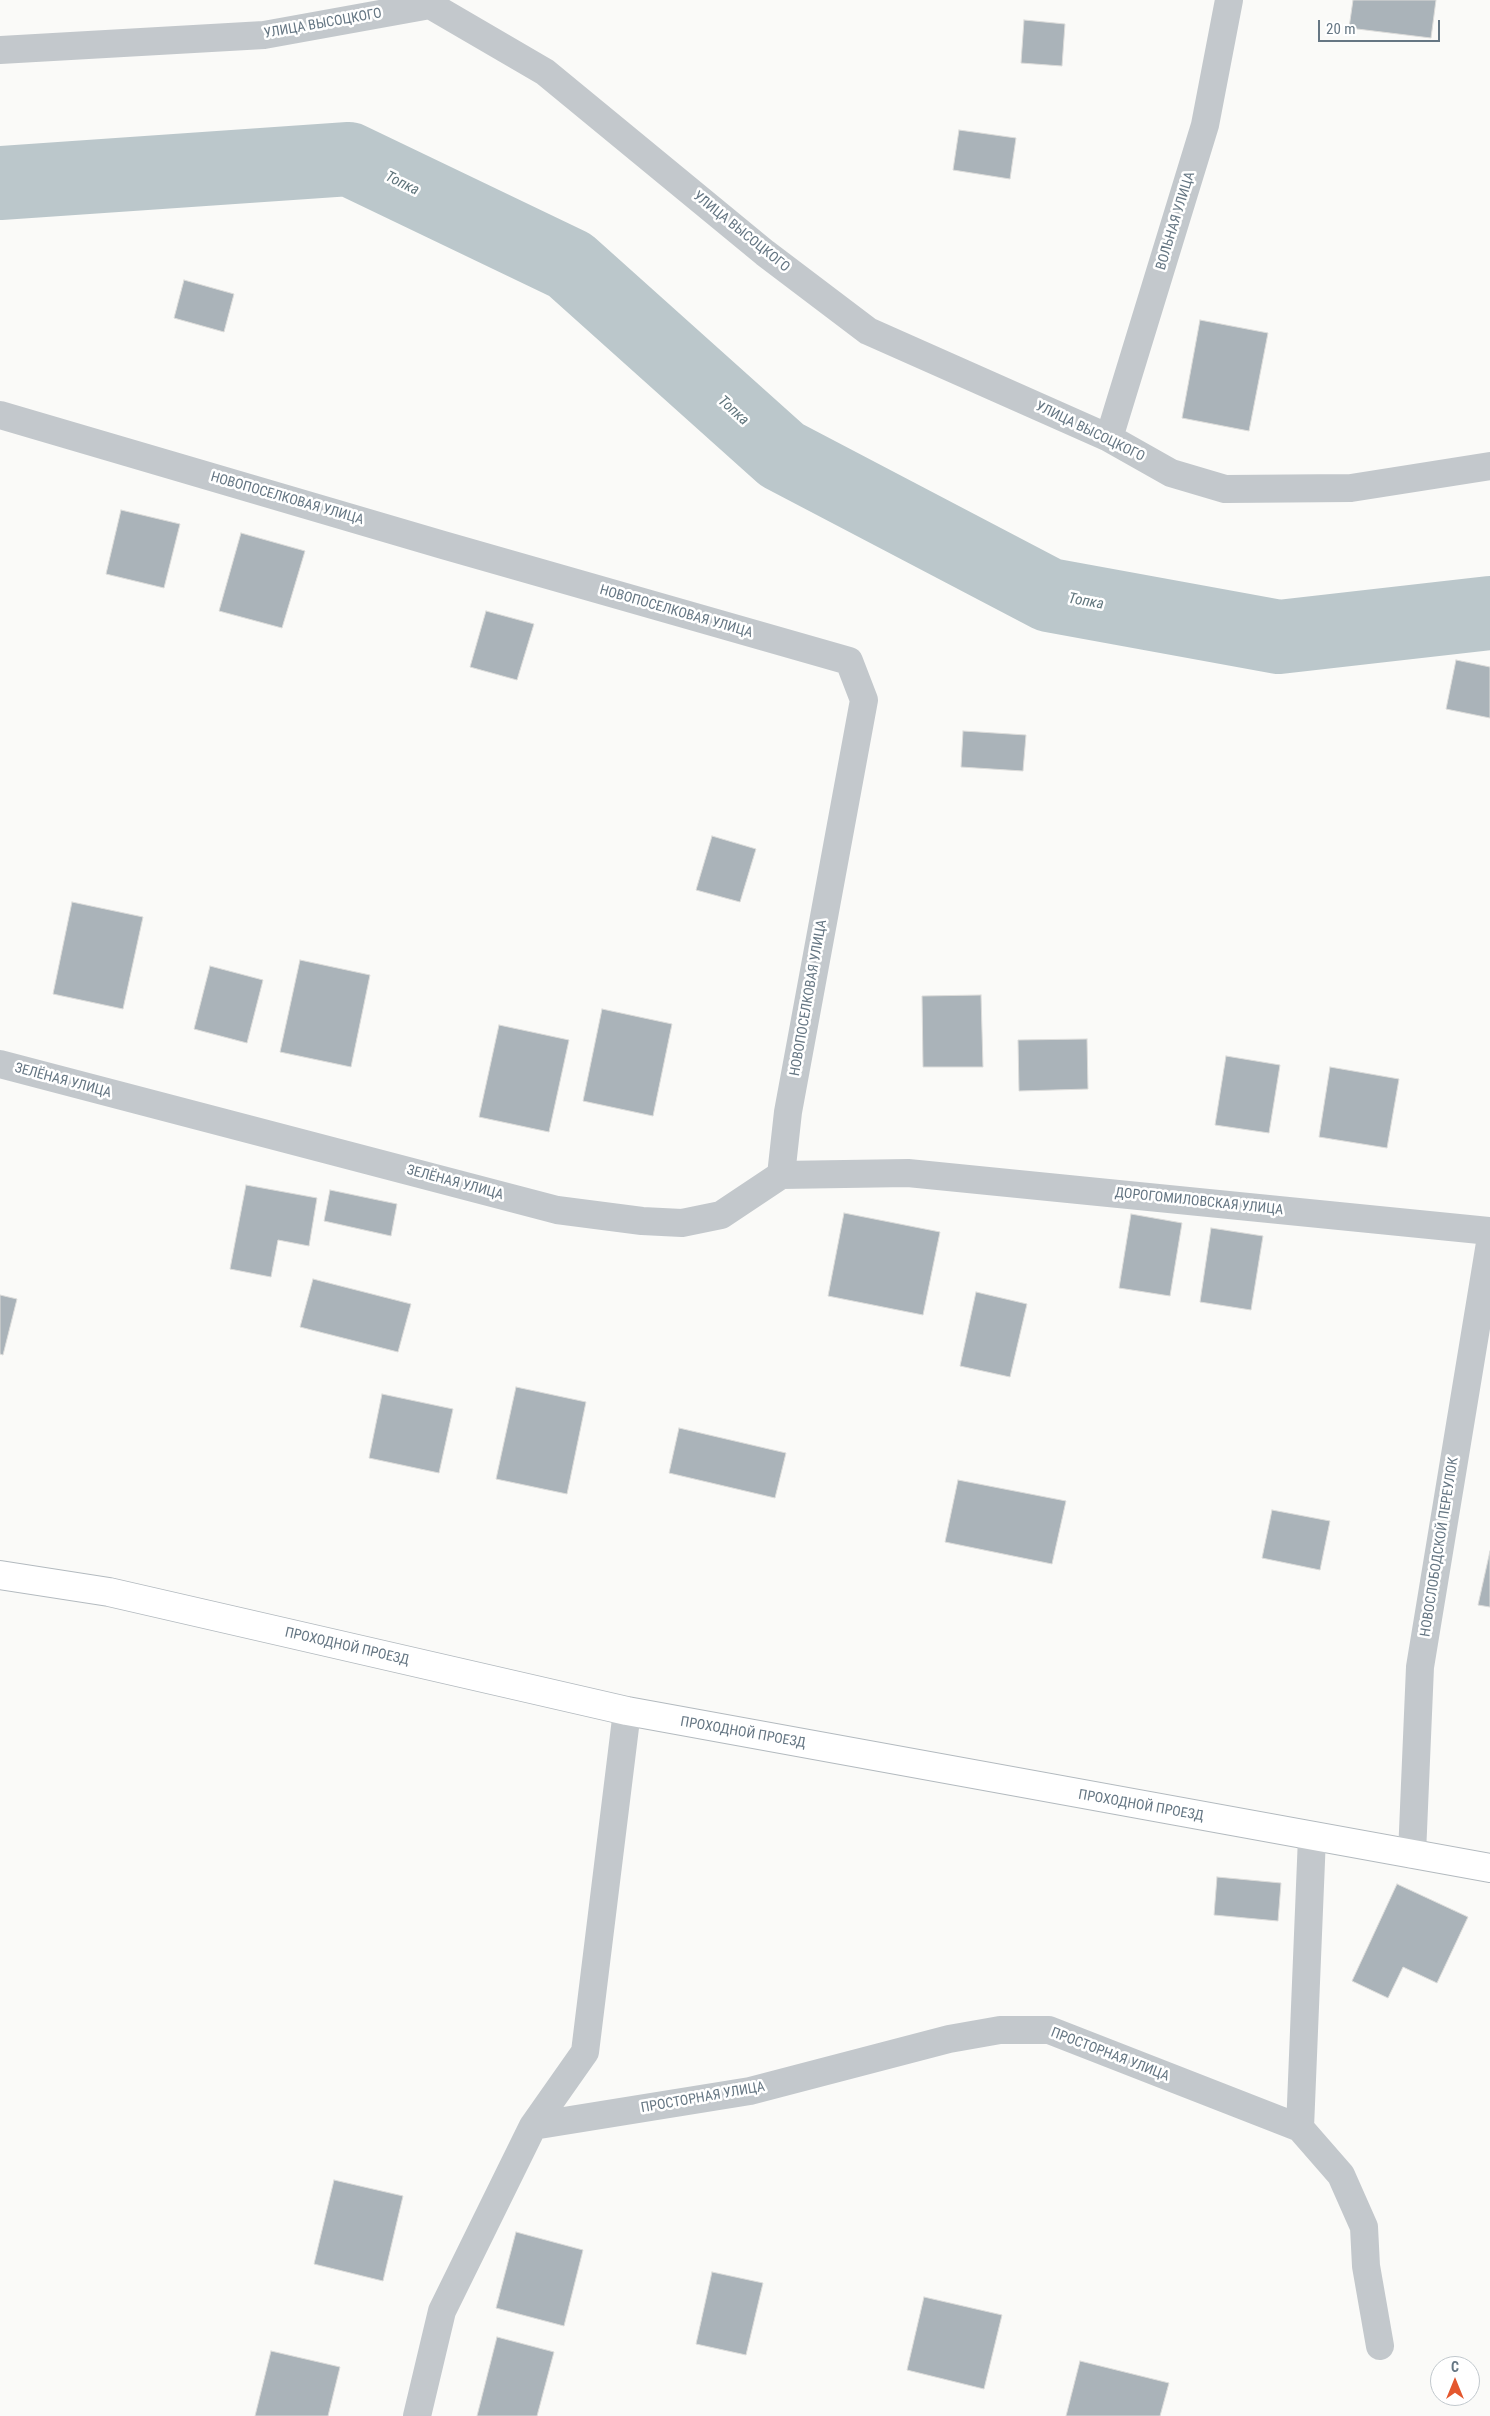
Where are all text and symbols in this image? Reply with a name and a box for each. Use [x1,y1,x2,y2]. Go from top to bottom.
street label: УЛИЦА ВЫСОЦКОГО [263,5,383,43]
scale bar [1320,10,1442,42]
text: 20 m [1326,20,1356,38]
water label: Топка [382,168,422,200]
street label: ВОЛЬНАЯ УЛИЦА [1153,170,1199,272]
street label: УЛИЦА ВЫСОЦКОГО [689,188,793,276]
water label: Топка [714,392,752,430]
street label: УЛИЦА ВЫСОЦКОГО [1033,398,1147,466]
street label: НОВОПОСЕЛКОВАЯ УЛИЦА [209,469,365,529]
street label: НОВОПОСЕЛКОВАЯ УЛИЦА [598,582,754,642]
water label: Топка [1067,590,1105,614]
street label: НОВОПОСЕЛКОВАЯ УЛИЦА [787,919,831,1077]
street label: ЗЕЛЁНАЯ УЛИЦА [13,1060,113,1102]
street label: ЗЕЛЁНАЯ УЛИЦА [405,1162,505,1204]
street label: ДОРОГОМИЛОВСКАЯ УЛИЦА [1114,1185,1284,1219]
street label: НОВОСЛОБОДСКОЙ ПЕРЕУЛОК [1418,1456,1462,1638]
street label: ПРОХОДНОЙ ПРОЕЗД [283,1625,411,1669]
street label: ПРОХОДНОЙ ПРОЕЗД [679,1714,807,1752]
street label: ПРОХОДНОЙ ПРОЕЗД [1077,1787,1205,1825]
street label: ПРОСТОРНАЯ УЛИЦА [1048,2025,1172,2085]
street label: ПРОСТОРНАЯ УЛИЦА [640,2079,766,2117]
north arrow [1430,2356,1480,2406]
text: С [1451,2359,1459,2375]

